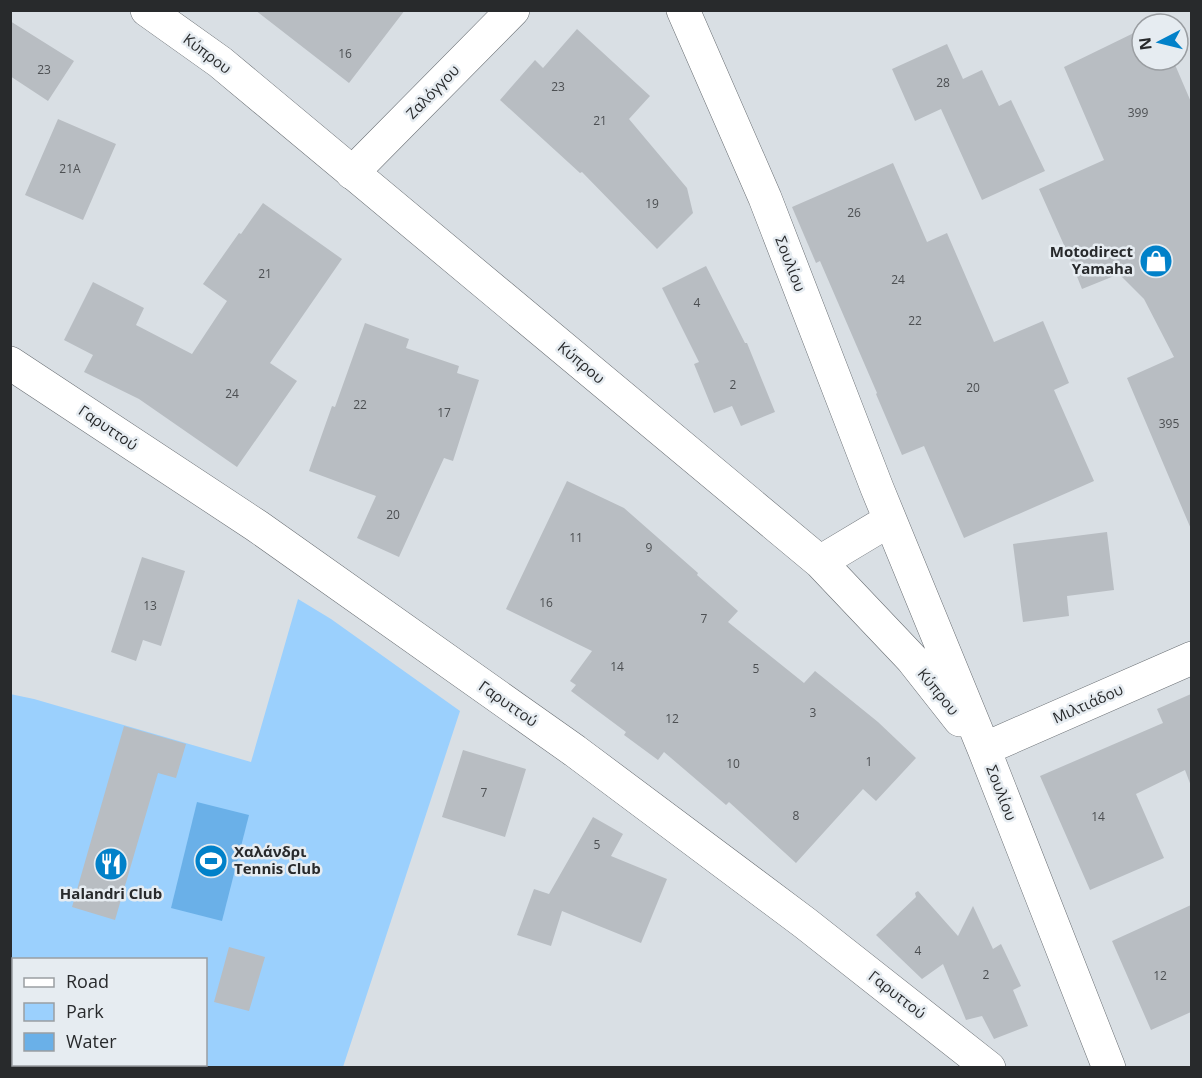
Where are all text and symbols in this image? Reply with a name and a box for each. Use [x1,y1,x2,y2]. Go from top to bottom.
north arrow [1130,12,1190,72]
street label: Κύπρου [180,29,236,78]
text: N [1133,36,1157,52]
house number: 16 [338,45,352,62]
street label: Ζαλόγγου [401,60,463,123]
house number: 23 [37,61,51,78]
house number: 28 [936,74,950,91]
house number: 23 [551,78,565,95]
house number: 399 [1128,104,1148,121]
house number: 21 [593,112,607,129]
house number: 21Α [59,160,81,177]
house number: 19 [645,195,659,212]
house number: 26 [847,204,861,221]
street label: Σουλίου [771,233,811,294]
place label: Motodirect Yamaha [1050,241,1133,278]
shop icon: Motodirect Yamaha [1138,243,1174,279]
house number: 21 [258,265,272,282]
house number: 24 [891,271,905,288]
house number: 4 [694,294,701,311]
house number: 22 [908,312,922,329]
street label: Κύπρου [554,337,609,388]
house number: 2 [730,376,737,393]
house number: 20 [966,379,980,396]
house number: 24 [225,385,239,402]
house number: 22 [353,396,367,413]
street label: Γαρυττού [75,400,142,454]
house number: 17 [437,404,451,421]
house number: 395 [1159,415,1179,432]
house number: 20 [386,506,400,523]
house number: 11 [569,529,583,546]
house number: 9 [646,539,653,556]
house number: 16 [539,594,553,611]
house number: 13 [143,597,157,614]
house number: 7 [701,610,708,627]
house number: 14 [610,658,624,675]
house number: 5 [753,660,760,677]
street label: Κύπρου [914,664,964,719]
street label: Γαρυττού [475,676,542,731]
street label: Μιλτιάδου [1049,679,1126,728]
house number: 3 [810,704,817,721]
house number: 12 [665,710,679,727]
house number: 1 [866,753,872,770]
house number: 10 [726,755,740,772]
street label: Σουλίου [982,762,1022,823]
house number: 7 [481,784,488,801]
house number: 8 [793,807,800,824]
house number: 14 [1091,808,1105,825]
house number: 5 [594,836,601,853]
place label: Χαλάνδρι Tennis Club [234,841,321,878]
sports icon: Χαλάνδρι Tennis Club [193,843,229,879]
restaurant icon: Halandri Club [93,846,129,882]
place label: Halandri Club [60,883,162,903]
house number: 4 [915,942,922,959]
legend [12,958,207,1066]
street label: Γαρυττού [865,966,930,1023]
house number: 2 [983,966,990,983]
house number: 12 [1153,967,1167,984]
text: Road [66,969,109,993]
text: Park [66,999,104,1023]
text: Water [66,1029,117,1053]

